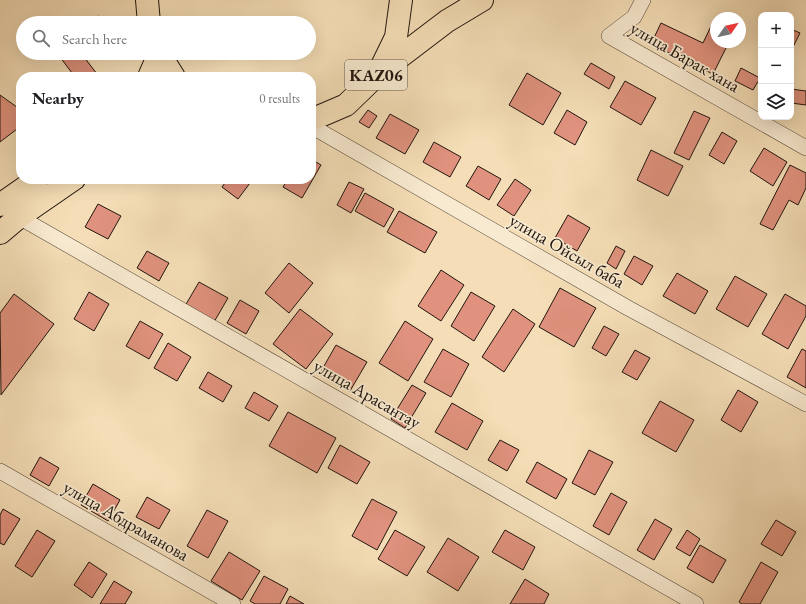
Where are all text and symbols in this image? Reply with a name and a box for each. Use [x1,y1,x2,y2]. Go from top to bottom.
north arrow [710,12,746,48]
map controls [758,12,794,120]
button: + [758,12,794,48]
search box [16,16,316,60]
street label: улица Барак хана [626,16,745,98]
icon: search [30,27,52,49]
text: Search here [62,29,127,48]
button: − [758,48,794,84]
road number: KАZ06 [345,60,407,90]
button: layers [758,84,794,120]
text: Nearby [32,87,84,109]
text: 0 results [259,90,300,107]
street label: улица Ойсыл баба [505,208,630,293]
street label: улица Арасантау [309,354,425,434]
street label: улица Абдраманова [59,475,194,566]

